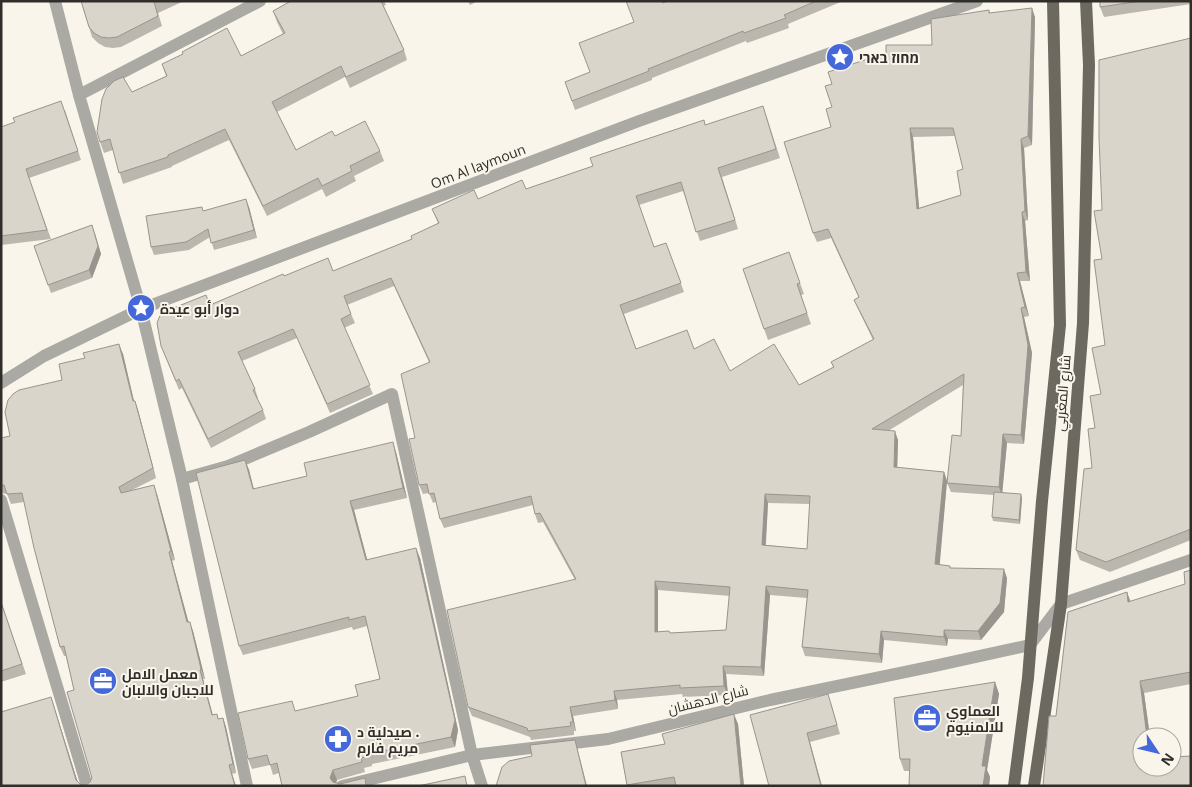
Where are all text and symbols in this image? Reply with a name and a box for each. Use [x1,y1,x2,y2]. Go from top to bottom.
place icon: מחוז בארי [825,42,855,72]
place label: מחוז בארי [859,48,919,67]
street label: Om Al laymoun [428,139,528,193]
place icon: دوار أبو عيدة [126,293,156,323]
place label: دوار أبو عيدة [160,299,239,318]
street label: شارع المغربي [1049,354,1078,432]
place label: معمل الامل للاجبان والالبان [122,664,214,699]
office icon: معمل الامل للاجبان والالبان [88,666,118,696]
street label: شارع الدهشان [666,680,750,718]
place label: العماوي للالمنيوم [946,701,1003,737]
office icon: العماوي للالمنيوم [912,703,942,733]
place label: صيدلية د . مريم فارم [357,722,420,758]
pharmacy icon: صيدلية د . مريم فارم [323,724,353,754]
north arrow [1132,727,1182,777]
text: N [1157,750,1179,770]

